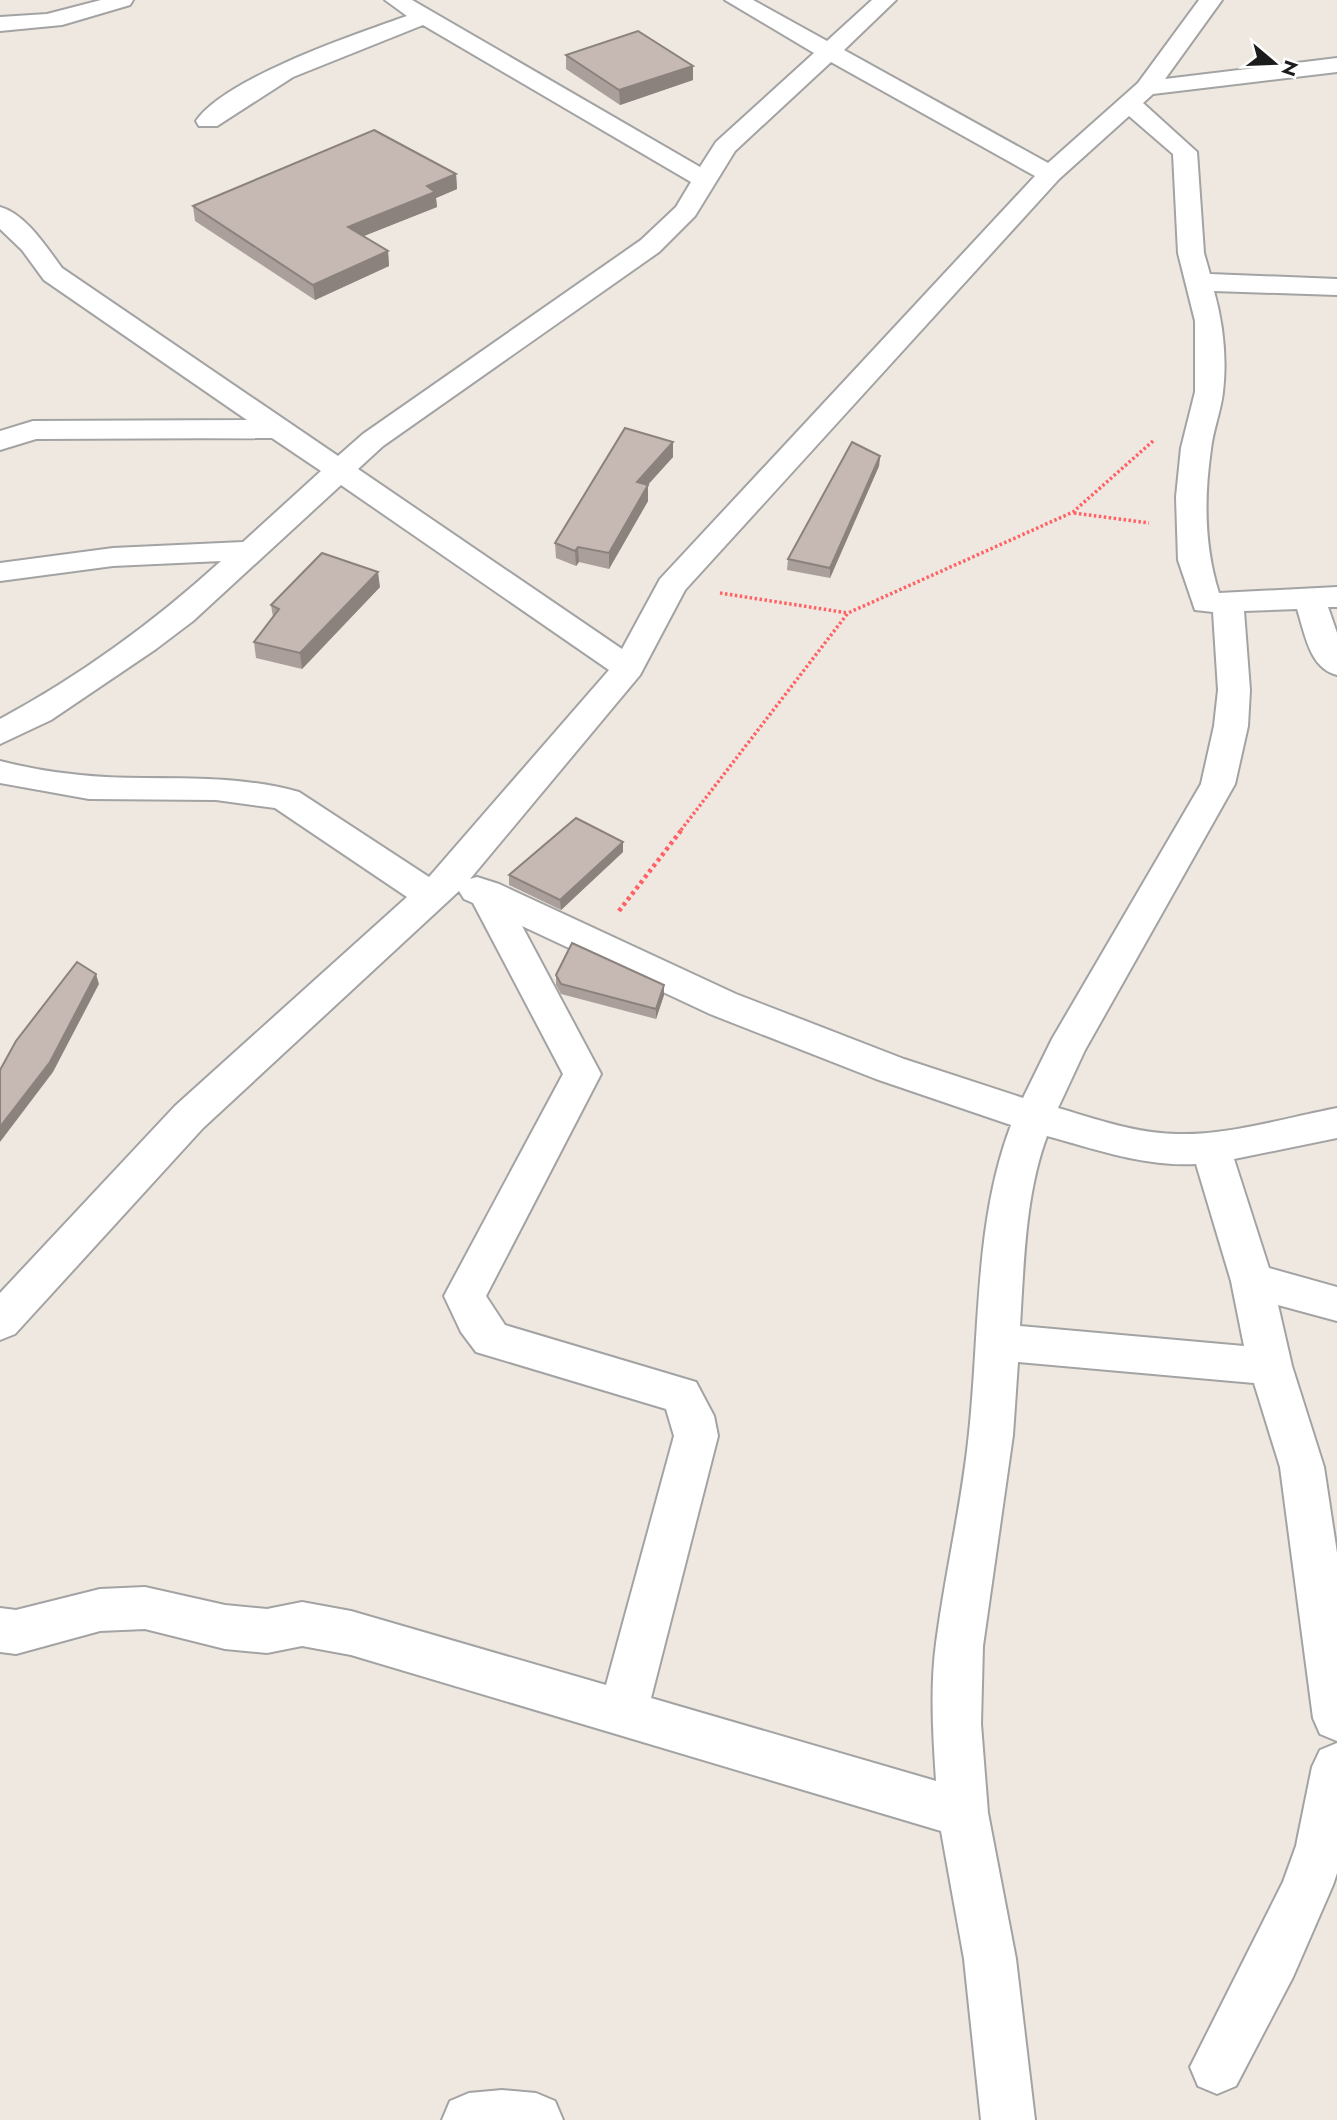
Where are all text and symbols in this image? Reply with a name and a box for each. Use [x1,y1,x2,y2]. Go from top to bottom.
north arrow [1239,28,1309,98]
text: N [1274,57,1305,80]

